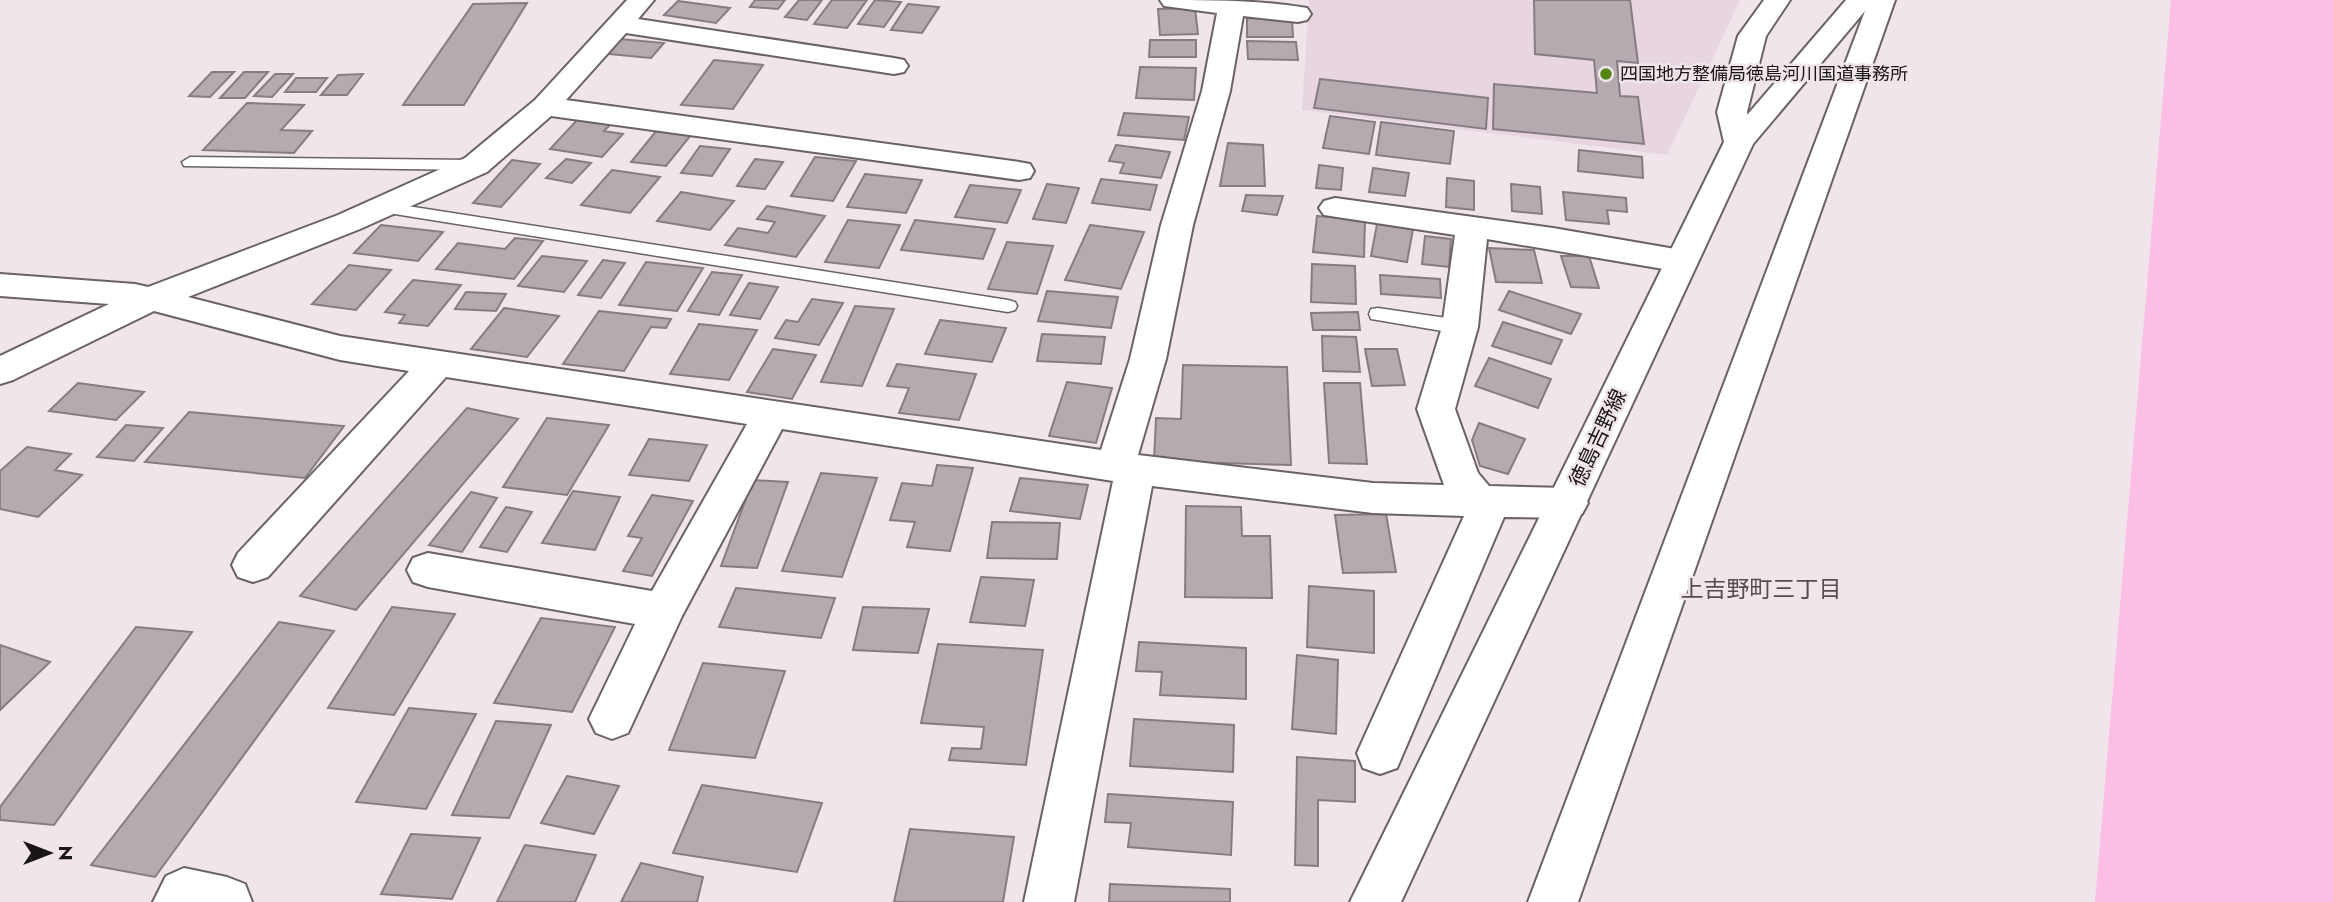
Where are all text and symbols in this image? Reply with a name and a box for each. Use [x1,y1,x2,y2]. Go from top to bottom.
place label: 四国地方整備局徳島河川国道事務所 [1620,61,1908,87]
marker: 四国地方整備局徳島河川国道事務所 [1598,66,1614,82]
street label: 徳島吉野線 [1562,384,1634,492]
district label: 上吉野町三丁目 [1681,572,1842,606]
north arrow [14,818,84,888]
text: N [52,845,79,861]

